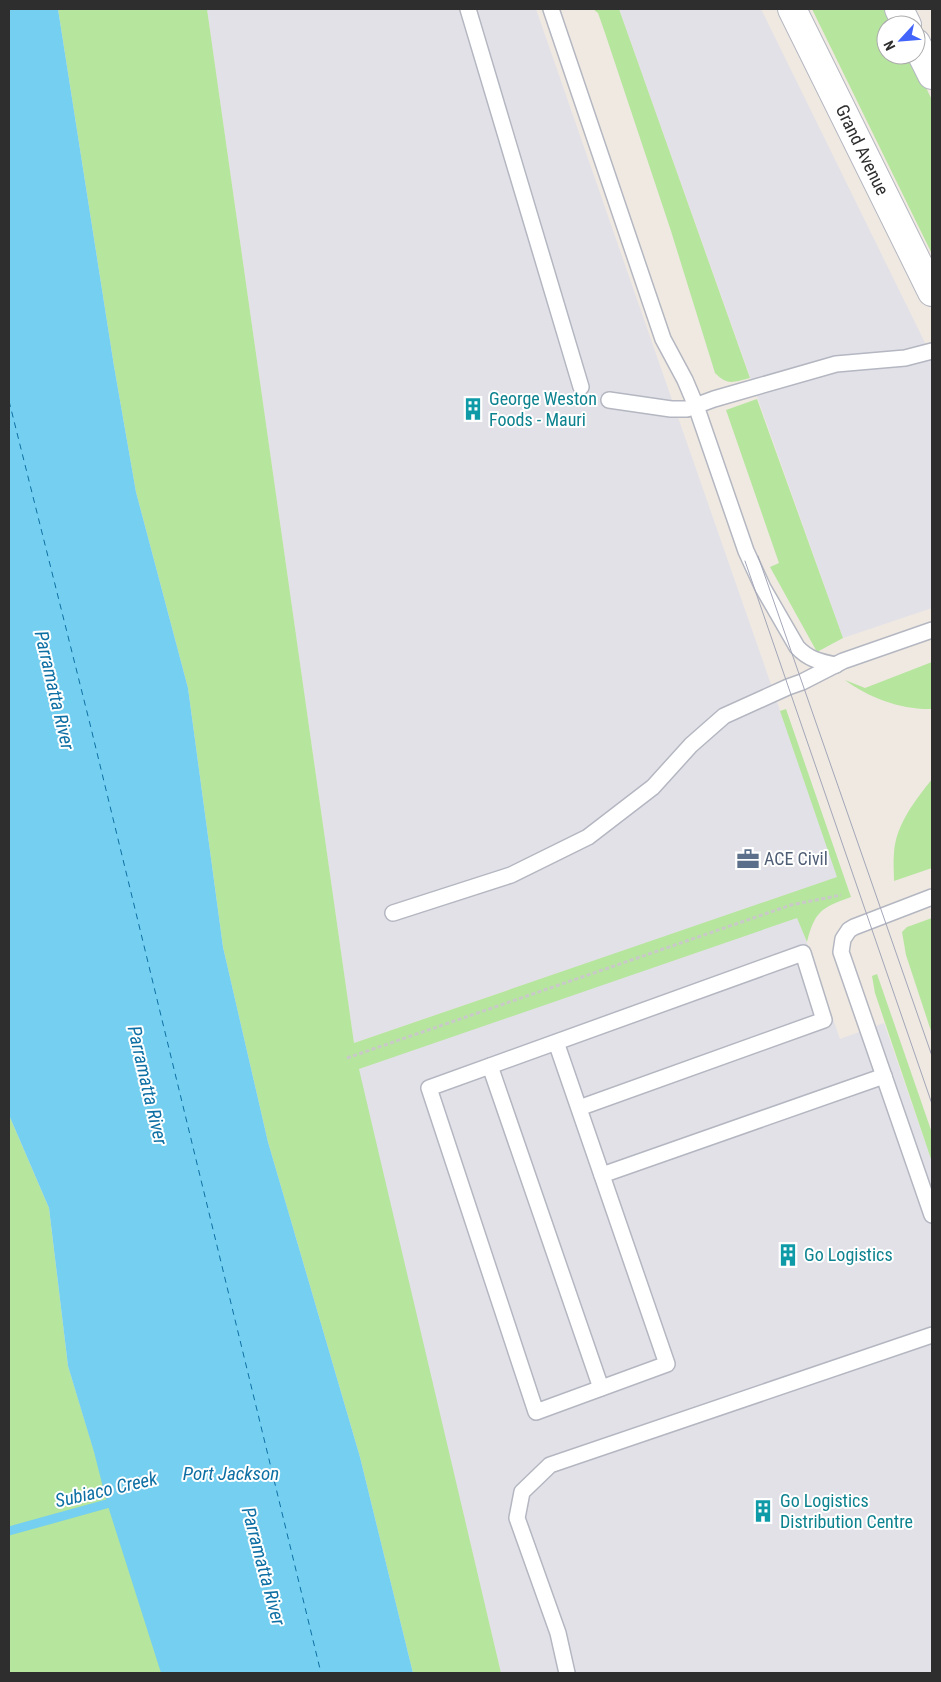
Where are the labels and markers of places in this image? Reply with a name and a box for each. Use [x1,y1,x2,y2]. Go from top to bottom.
place label: George Weston Foods - Mauri [489,388,597,430]
building icon: George Weston Foods - Mauri [460,396,486,422]
office icon: ACE Civil [735,846,761,872]
place label: ACE Civil [764,848,828,869]
building icon: Go Logistics [775,1242,801,1268]
place label: Go Logistics [804,1244,893,1265]
place label: Go Logistics Distribution Centre [780,1490,913,1532]
building icon: Go Logistics Distribution Centre [750,1498,776,1524]

